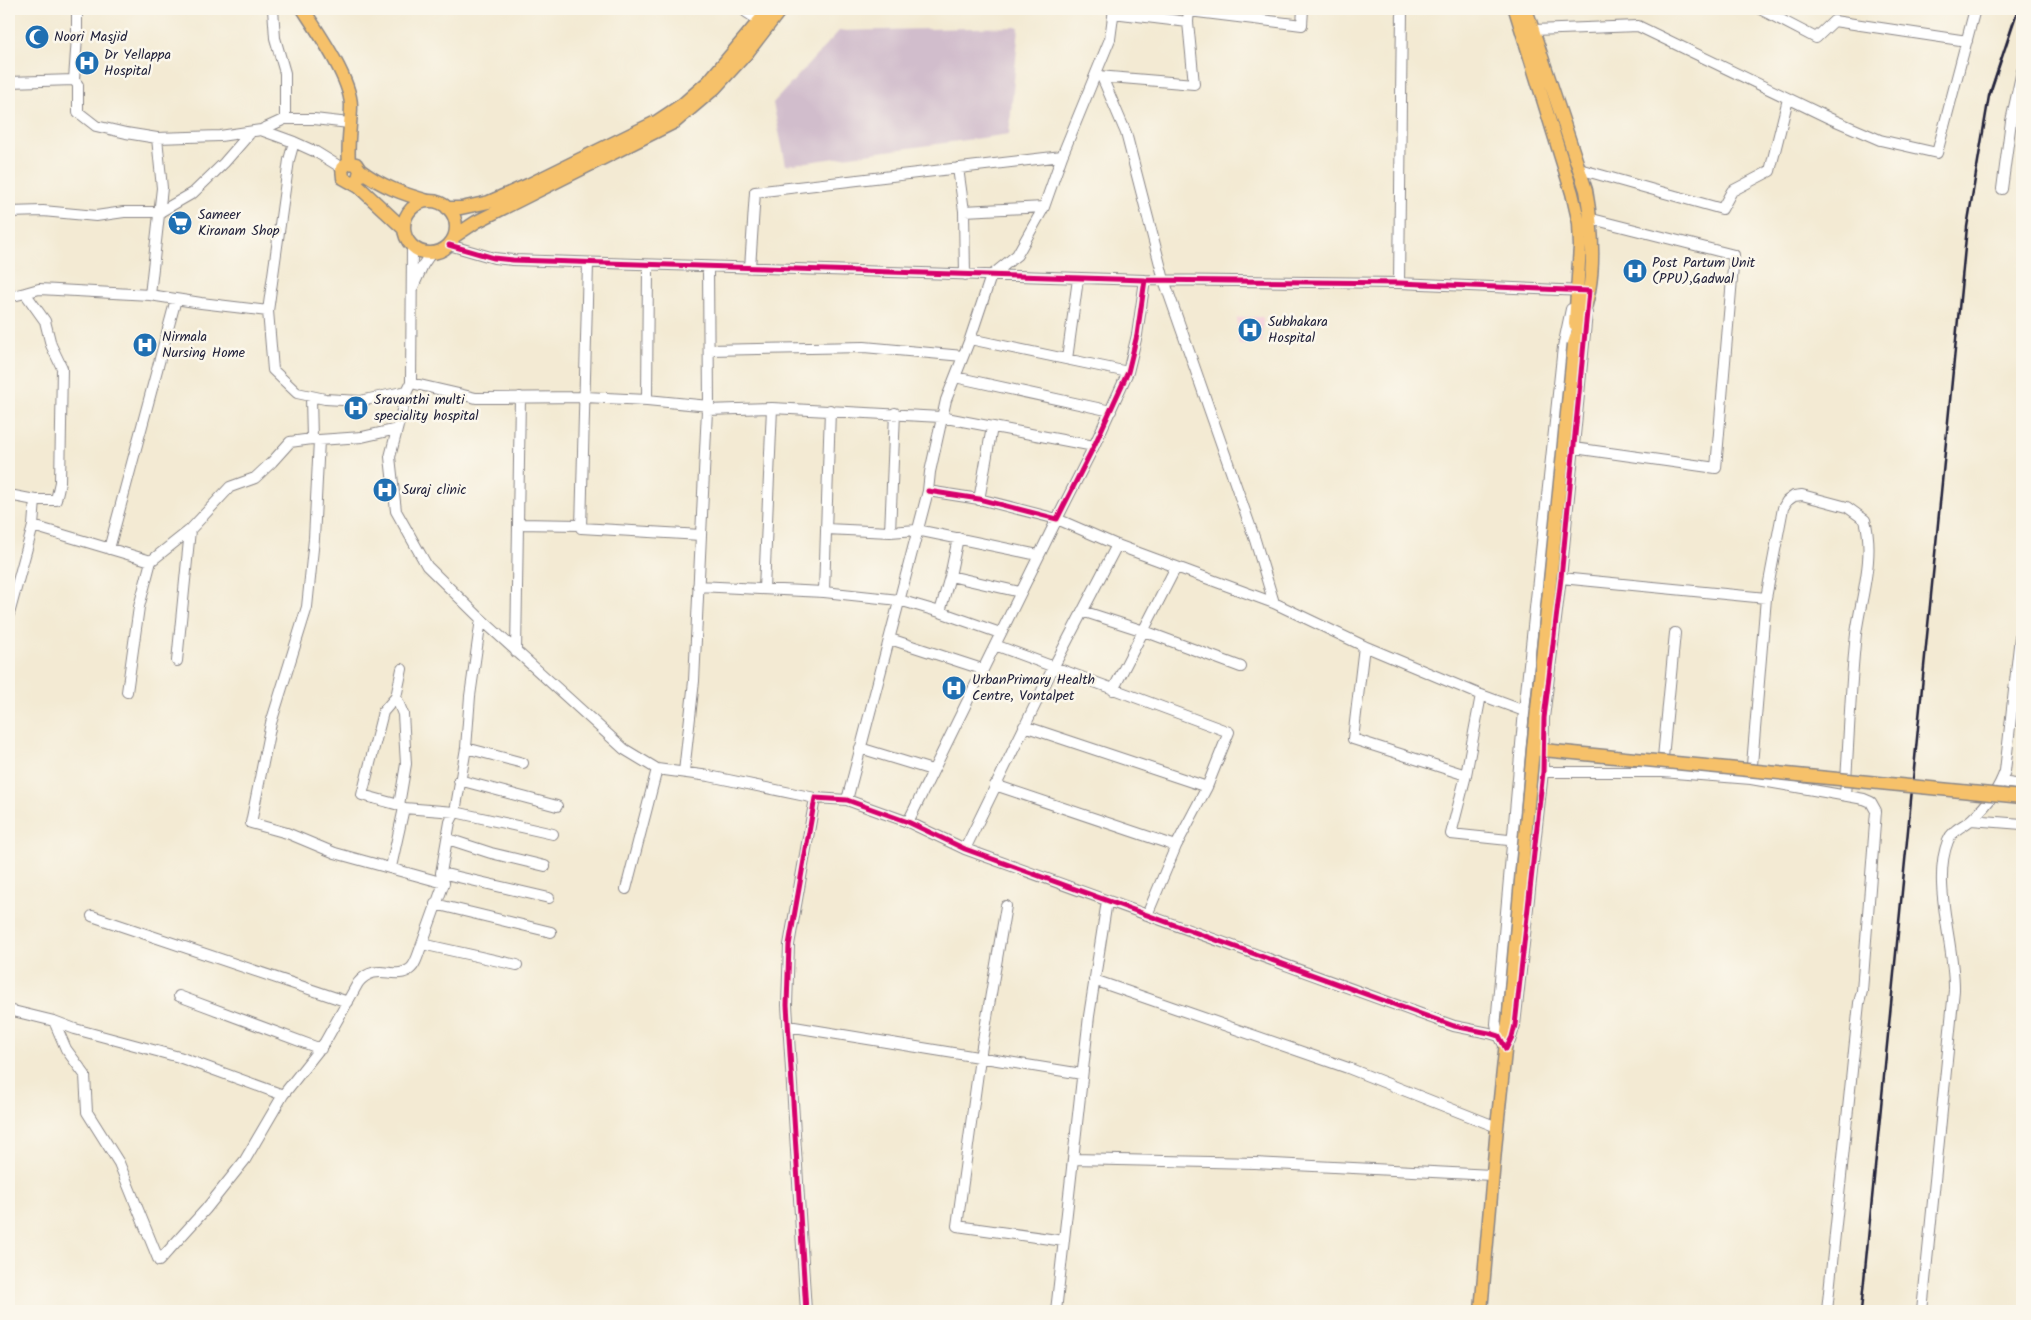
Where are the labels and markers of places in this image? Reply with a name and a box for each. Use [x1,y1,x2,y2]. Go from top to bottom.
mosque icon: Noori Masjid [24,24,50,50]
place label: Noori Masjid [54,26,128,48]
place label: Dr Yellappa Hospital [104,44,171,82]
hospital icon: Dr Yellappa Hospital [74,50,100,76]
place label: Sameer Kiranam Shop [198,204,280,242]
supermarket icon: Sameer Kiranam Shop [167,210,193,236]
place label: Post Partum Unit (PPU),Gadwal [1652,252,1756,290]
hospital icon: Post Partum Unit (PPU),Gadwal [1622,258,1648,284]
place label: Subhakara Hospital [1268,311,1328,349]
hospital icon: Subhakara Hospital [1237,317,1263,343]
place label: Nirmala Nursing Home [162,326,246,364]
hospital icon: Nirmala Nursing Home [132,332,158,358]
place label: Sravanthi multi speciality hospital [374,389,479,427]
hospital icon: Sravanthi multi speciality hospital [343,395,369,421]
hospital icon: Suraj clinic [372,477,398,503]
place label: Suraj clinic [402,479,467,501]
place label: UrbanPrimary Health Centre, Vontalpet [972,669,1095,707]
hospital icon: UrbanPrimary Health Centre, Vontalpet [941,675,967,701]

